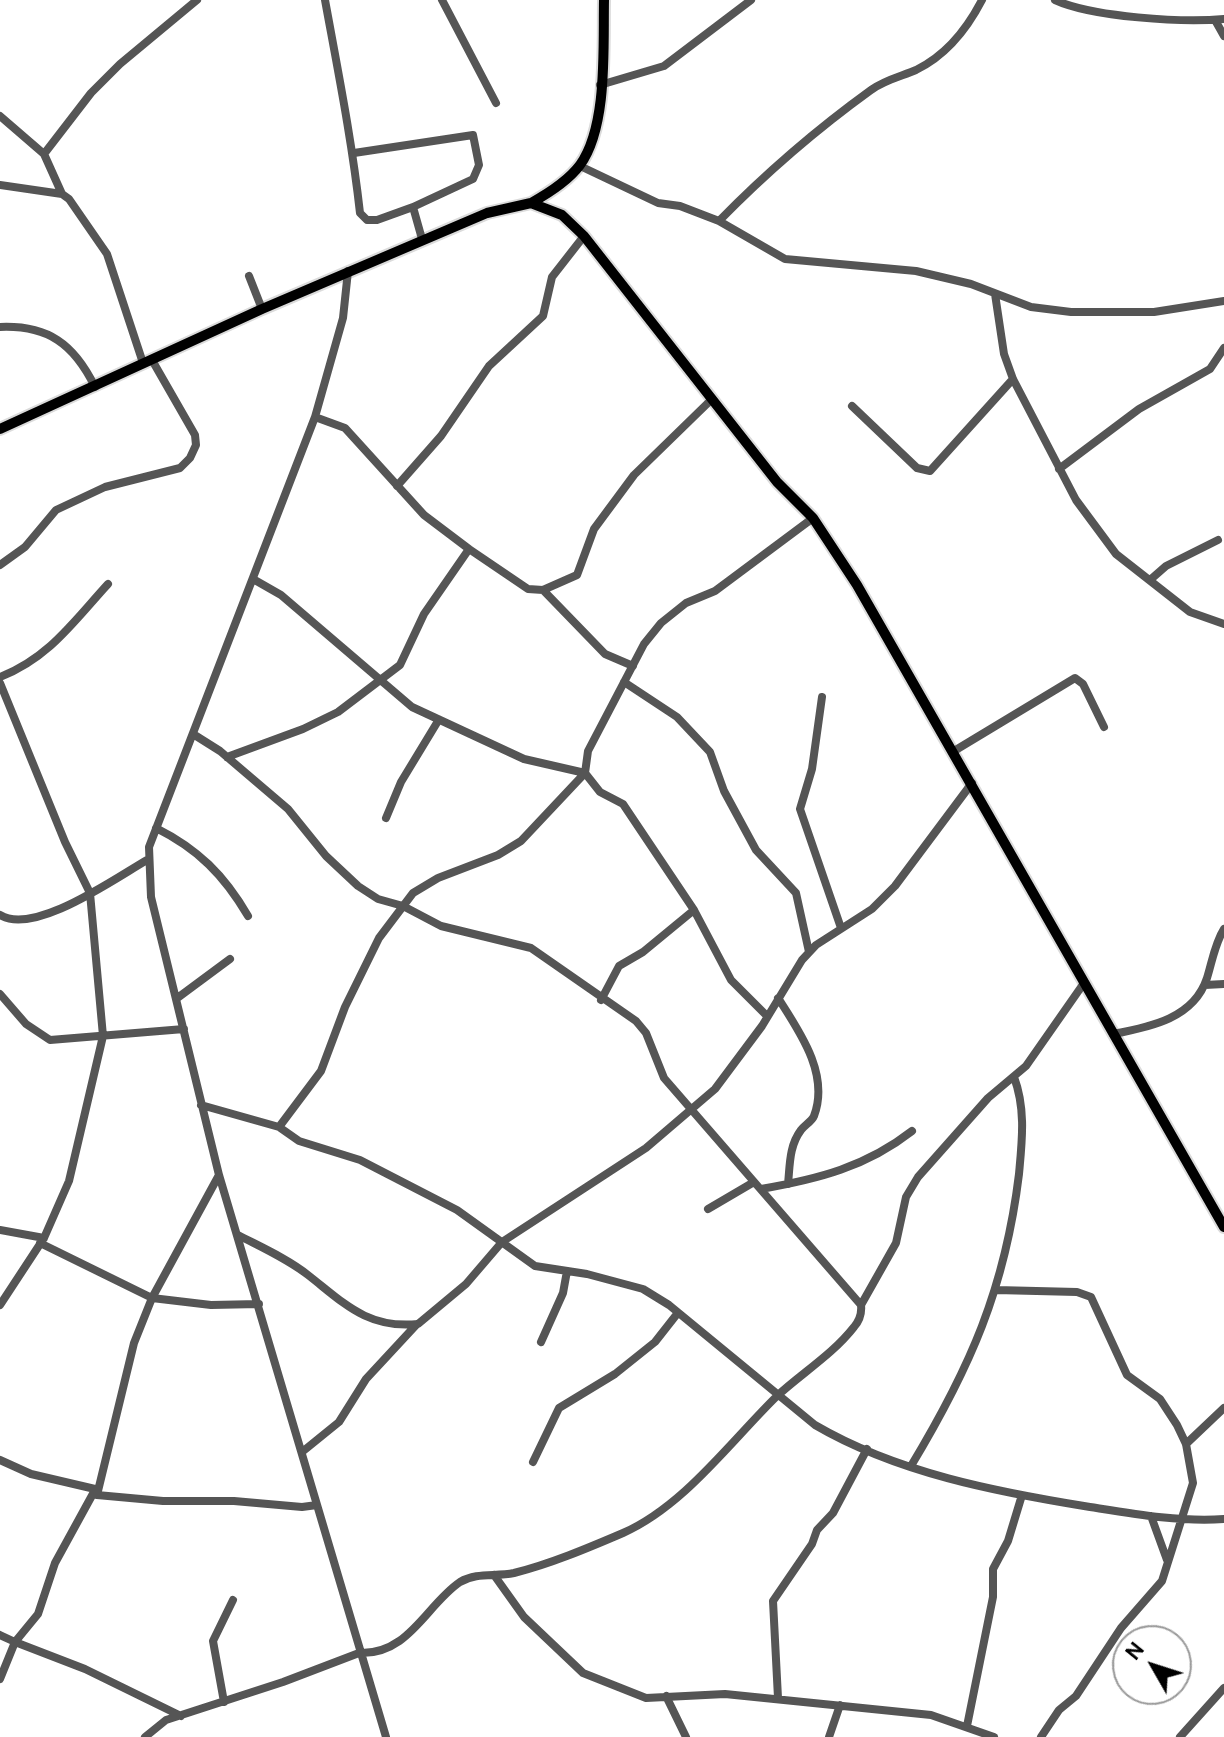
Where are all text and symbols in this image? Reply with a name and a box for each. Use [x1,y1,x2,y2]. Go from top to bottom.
north arrow [1112,1625,1192,1705]
text: N [1119,1636,1150,1665]

